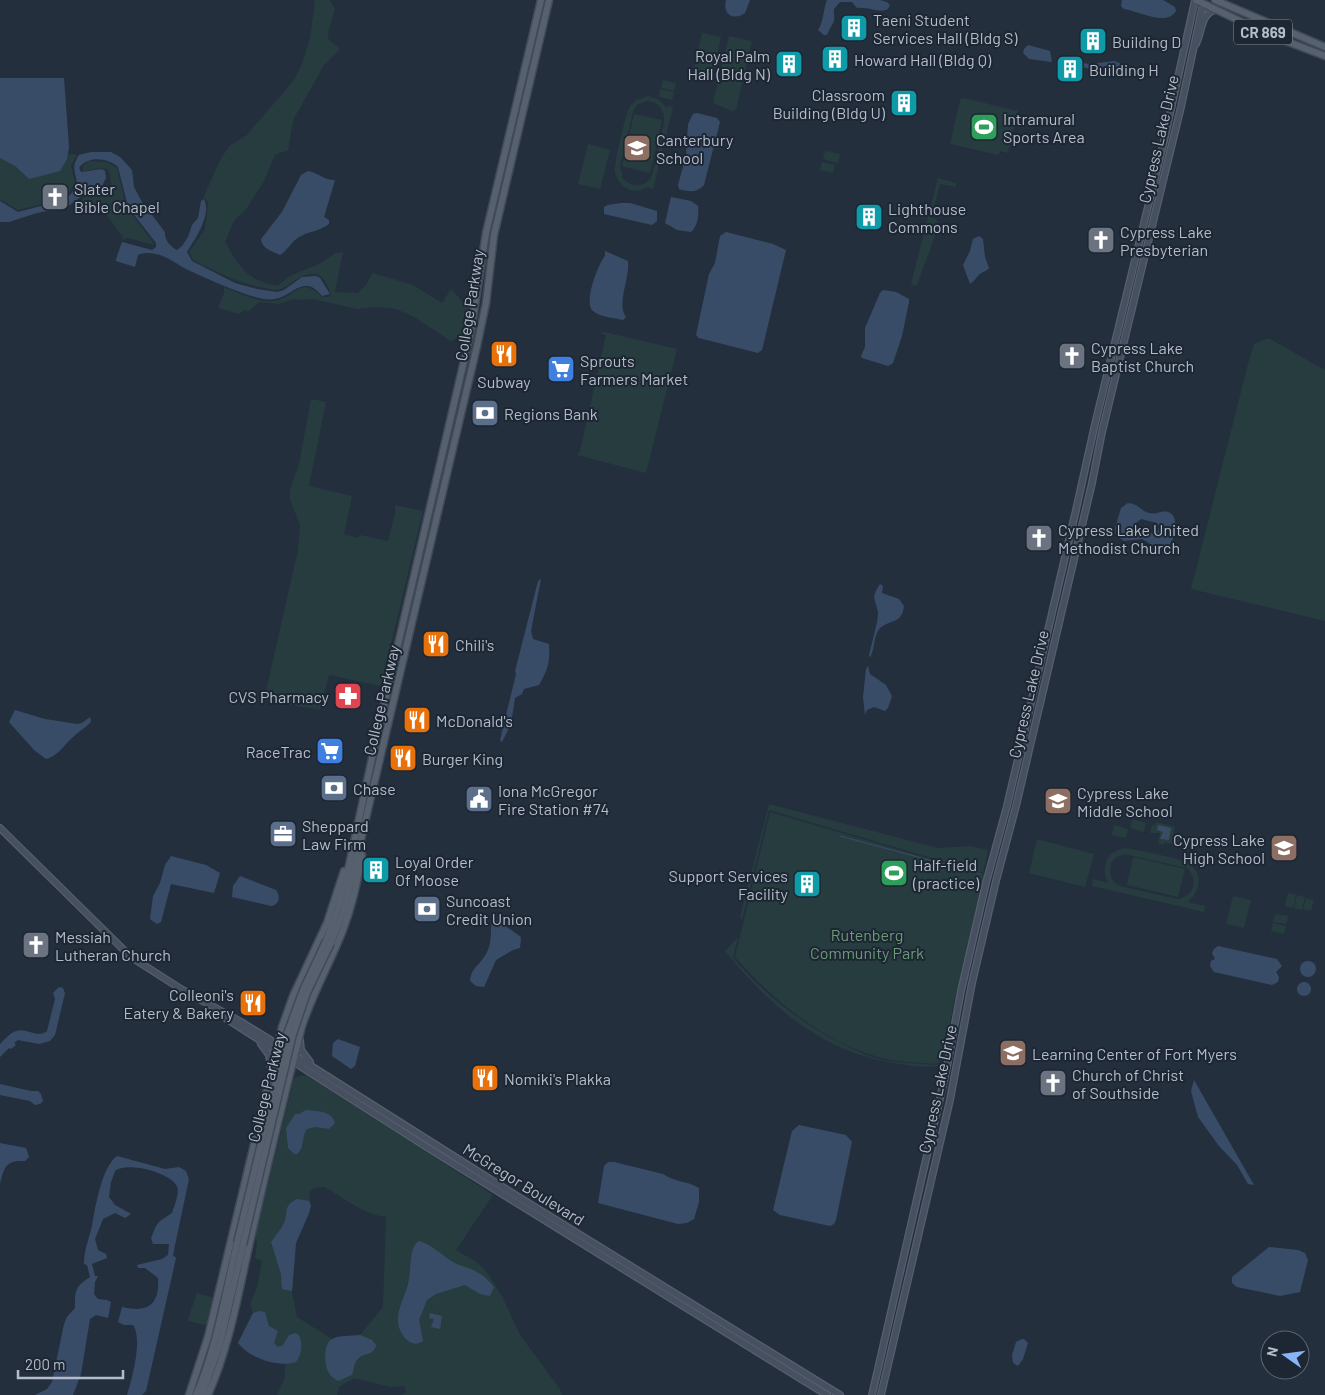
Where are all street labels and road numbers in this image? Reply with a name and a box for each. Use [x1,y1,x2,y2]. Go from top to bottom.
road number: CR 869 [1234,20,1292,44]
street label: Cypress Lake Drive [1134,73,1182,205]
street label: College Parkway [451,247,487,362]
street label: Cypress Lake Drive [1004,628,1052,760]
street label: College Parkway [359,642,403,757]
street label: Cypress Lake Drive [914,1023,960,1155]
street label: College Parkway [243,1029,289,1144]
street label: McGregor Boulevard [460,1139,588,1229]

